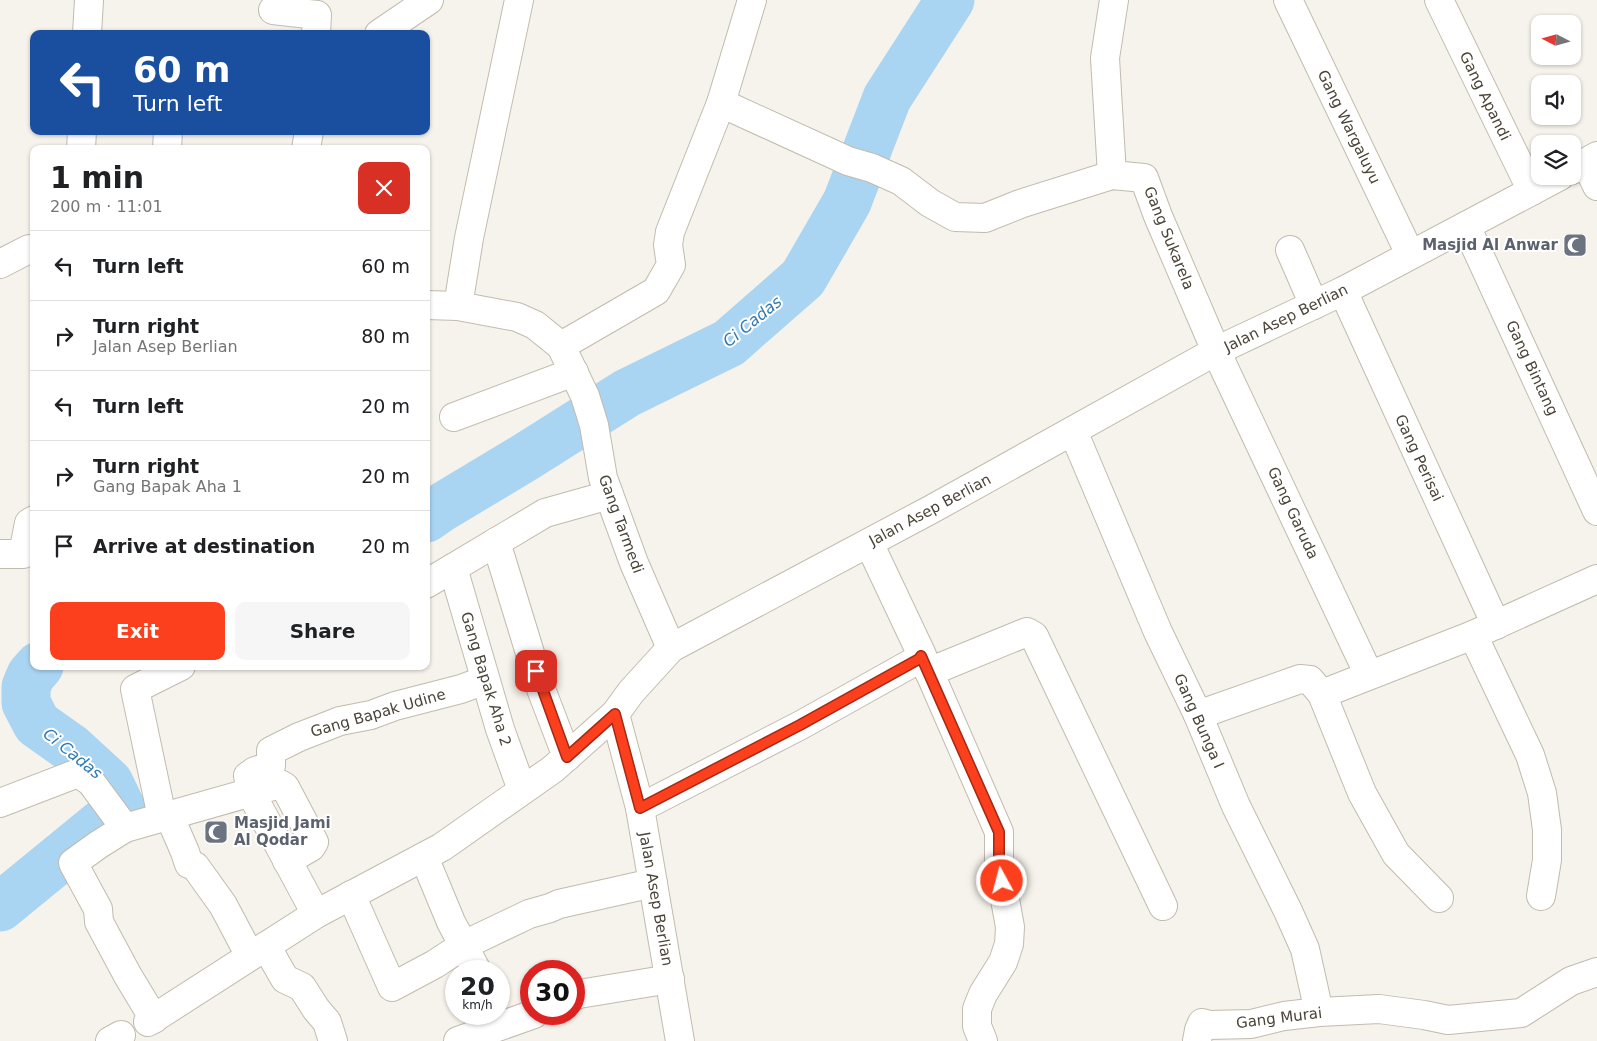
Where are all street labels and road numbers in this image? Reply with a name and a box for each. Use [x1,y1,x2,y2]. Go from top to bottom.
street label: Gang Apandi [1456,49,1514,143]
street label: Gang Wargaluyu [1314,67,1384,187]
street label: Gang Sukarela [1140,184,1198,292]
street label: Jalan Asep Berlian [1220,280,1351,356]
street label: Gang Bintang [1502,318,1562,418]
street label: Gang Perisai [1391,412,1447,504]
street label: Gang Garuda [1264,464,1322,562]
street label: Jalan Asep Berlian [865,470,994,550]
street label: Gang Tarmedi [595,472,647,576]
street label: Gang Bapak Aha 2 [457,610,515,748]
street label: Gang Bunga I [1170,671,1228,771]
street label: Gang Bapak Udine [308,685,448,741]
street label: Jalan Asep Berlian [635,830,677,967]
street label: Gang Murai [1235,1004,1323,1032]

